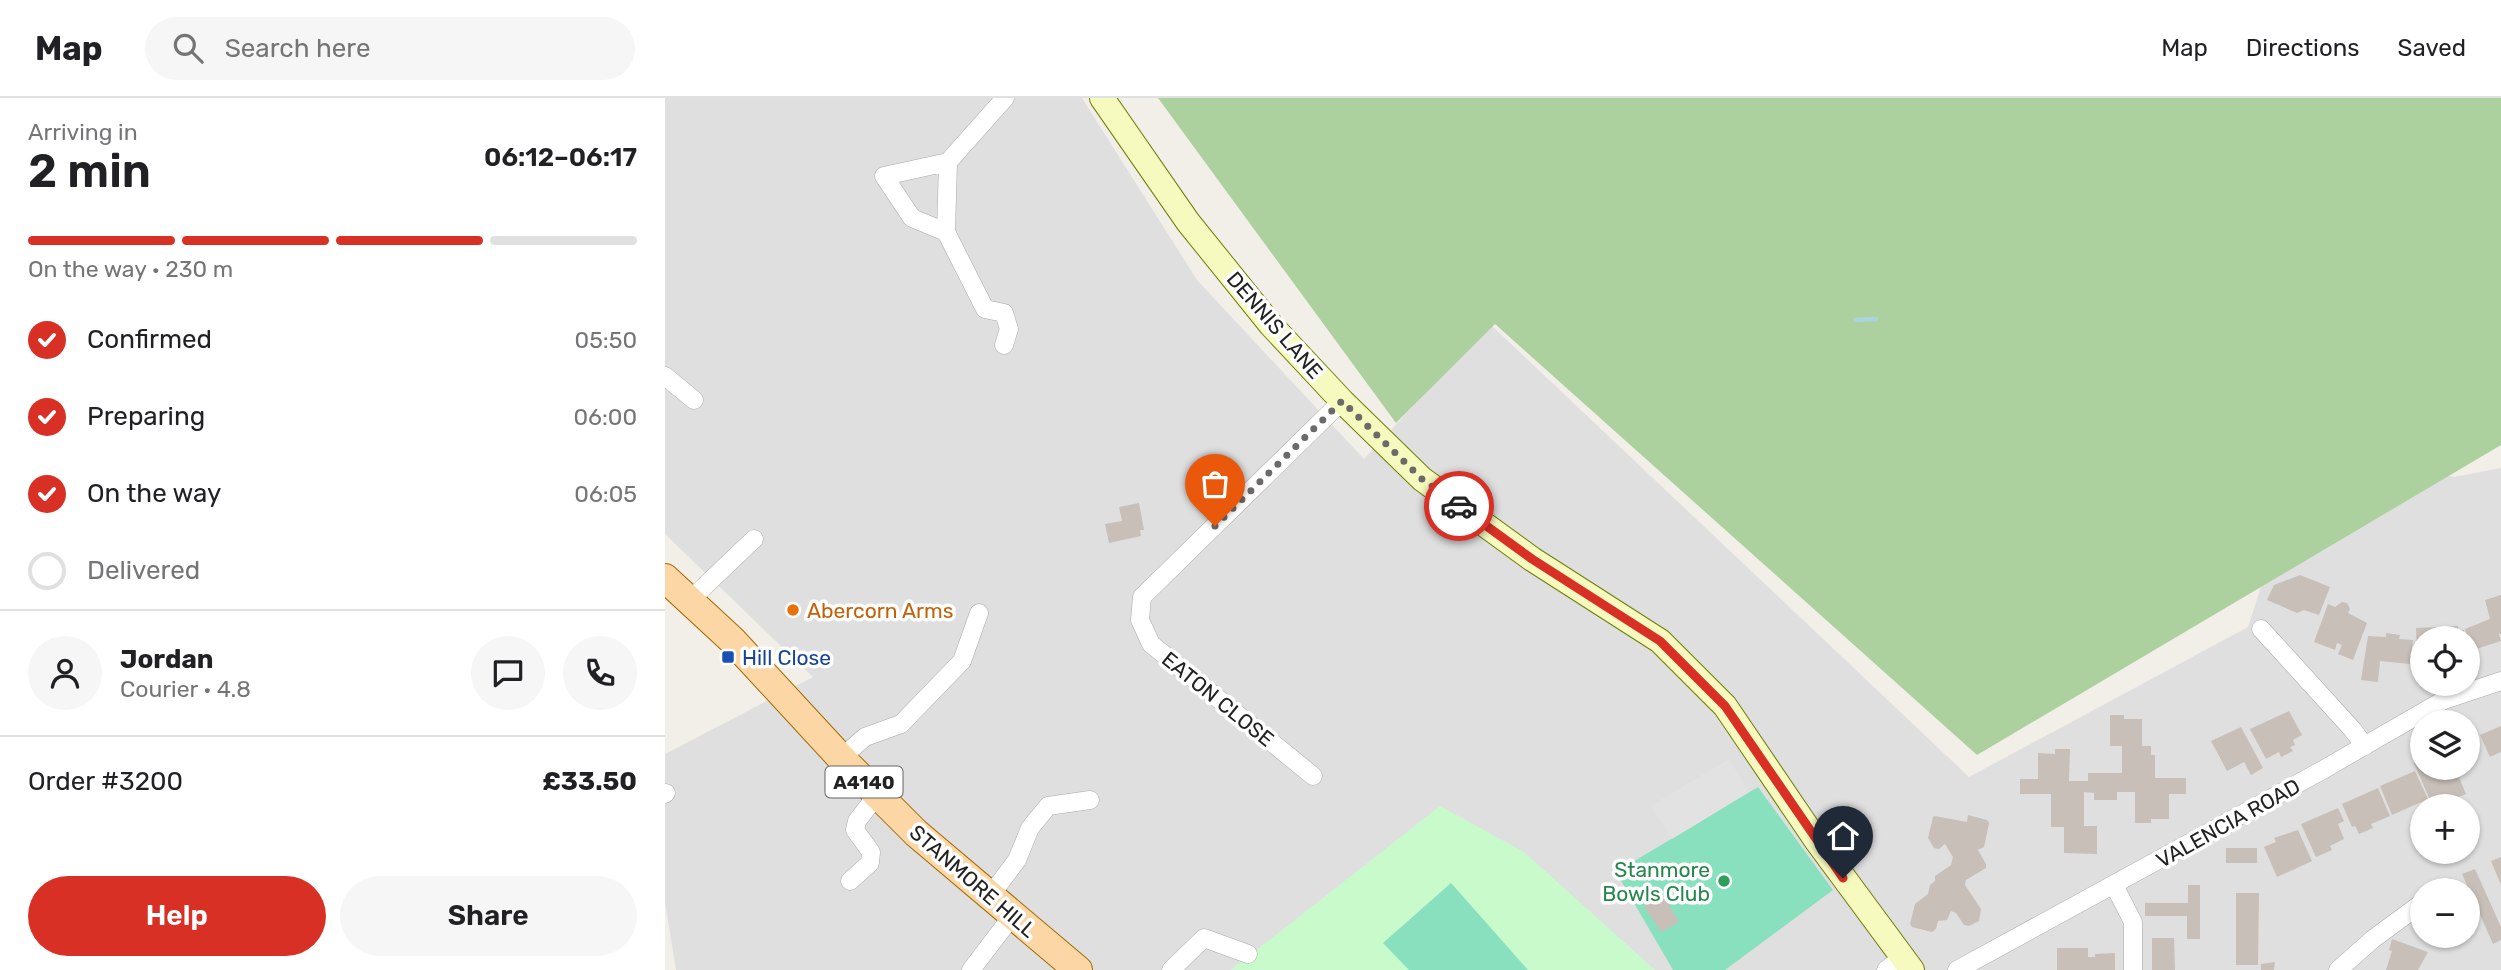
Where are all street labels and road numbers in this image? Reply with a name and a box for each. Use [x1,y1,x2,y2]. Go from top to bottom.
street label: DENNIS LANE [1222,266,1328,384]
street label: EATON CLOSE [1157,646,1279,752]
road number: A4140 [825,766,903,797]
street label: VALENCIA ROAD [2152,773,2304,873]
street label: STANMORE HILL [905,819,1041,943]

